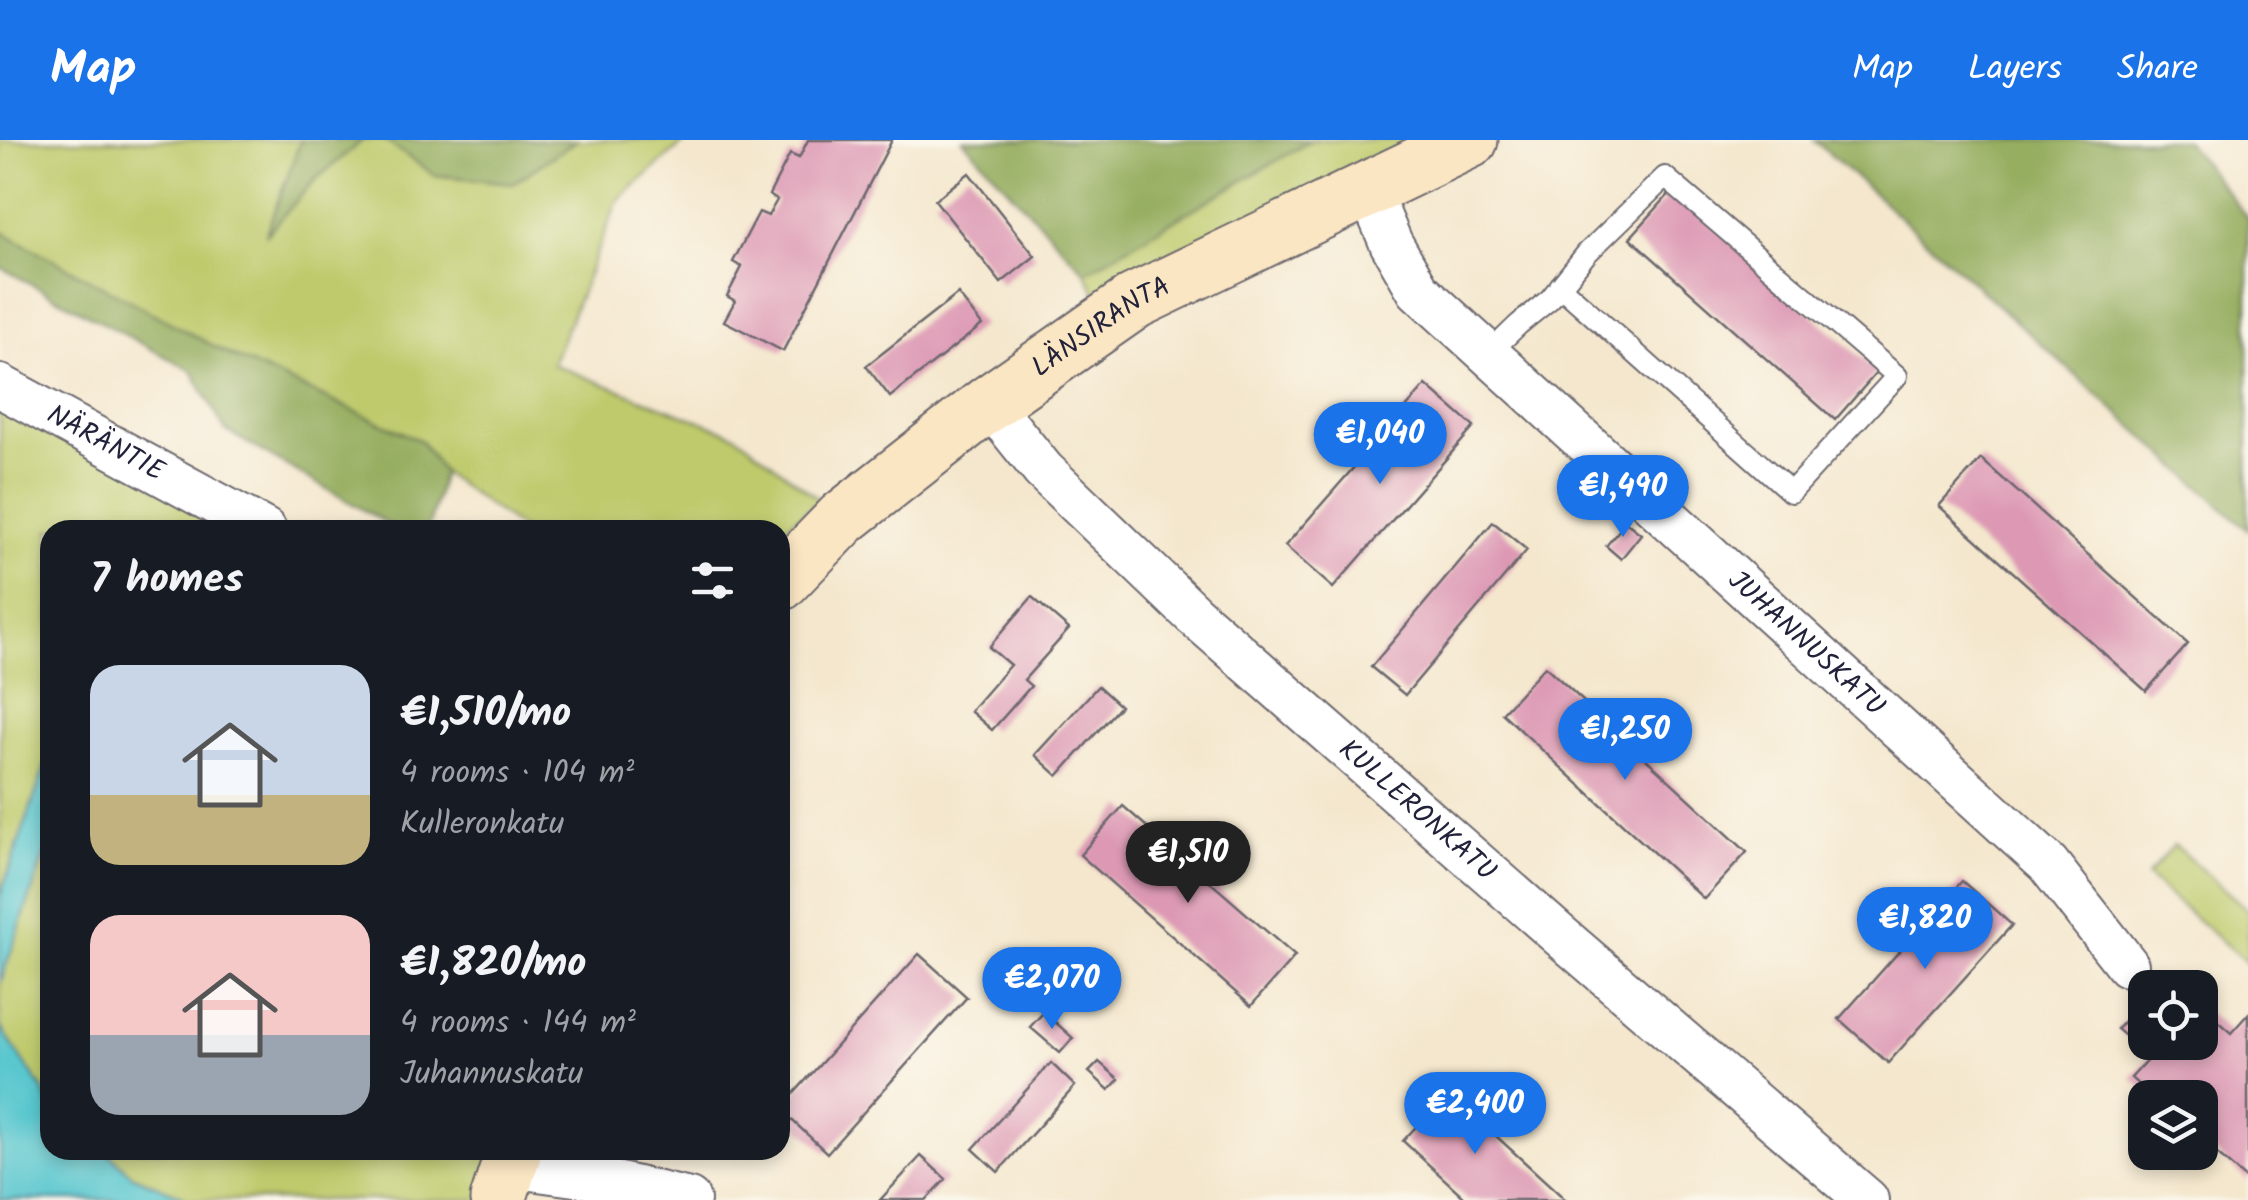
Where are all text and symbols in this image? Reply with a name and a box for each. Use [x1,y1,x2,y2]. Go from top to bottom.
text: Map [50,32,137,108]
text: Map [1852,42,1913,98]
text: Layers [1968,42,2062,98]
text: Share [2117,42,2198,98]
street label: LÄNSIRANTA [1022,265,1178,389]
street label: NÄRÄNTIE [38,393,173,494]
pin: €1,040 [1299,402,1461,487]
text: €1,040 [1336,409,1424,460]
pin: €1,490 [1542,455,1704,540]
text: €1,490 [1579,462,1667,513]
text: 7 homes [90,547,243,614]
icon: filters [685,553,740,608]
street label: JUHANNUSKATU [1717,559,1895,728]
text: €1,510/mo [400,681,571,748]
pin: €1,250 [1544,698,1706,783]
icon: home [170,705,290,825]
text: €1,250 [1580,705,1670,756]
street label: KULLERONKATU [1328,728,1506,893]
text: 4 rooms · 104 m² [400,748,634,799]
text: Kulleronkatu [400,799,564,850]
pin: €1,510 [1107,821,1269,906]
text: €1,510 [1148,828,1228,879]
pin: €1,820 [1844,887,2006,972]
text: €1,820 [1879,894,1971,945]
text: €1,820/mo [400,931,587,998]
pin: €2,070 [971,947,1133,1032]
text: €2,070 [1004,954,1100,1005]
icon: home [170,955,290,1075]
map controls [2128,970,2218,1170]
button: locate [2128,970,2218,1060]
text: 4 rooms · 144 m² [400,998,636,1049]
text: Juhannuskatu [400,1049,583,1100]
pin: €2,400 [1394,1072,1556,1157]
text: €2,400 [1426,1079,1524,1130]
button: layers [2128,1080,2218,1170]

